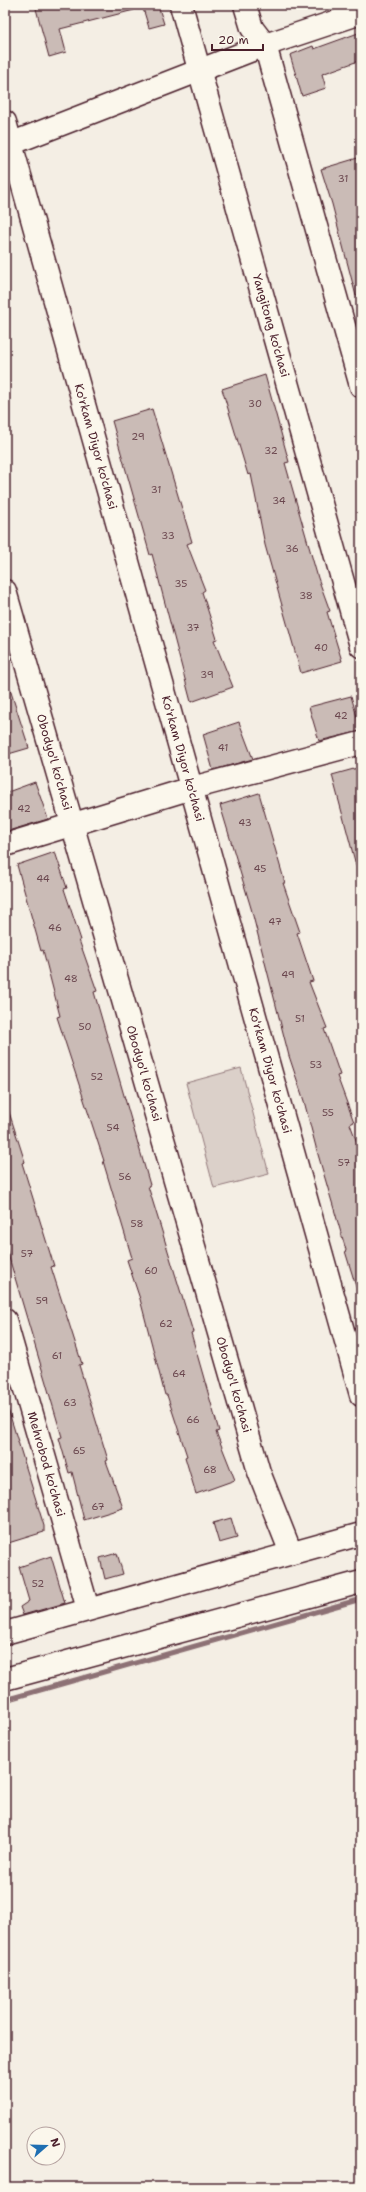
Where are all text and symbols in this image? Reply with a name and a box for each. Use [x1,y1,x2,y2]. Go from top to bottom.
scale bar [212,26,263,52]
text: 20 m [218,32,249,48]
house number: 31 [338,172,348,185]
street label: Yangitong ko'chasi [249,272,293,379]
street label: Ko'rkam Diyor ko'chasi [71,382,121,511]
house number: 30 [248,397,262,410]
house number: 29 [131,430,145,443]
house number: 32 [264,444,278,457]
house number: 31 [151,483,161,496]
house number: 34 [272,494,286,507]
house number: 33 [161,529,175,542]
house number: 36 [285,542,299,555]
house number: 35 [175,577,187,590]
house number: 38 [299,589,313,602]
house number: 37 [186,621,200,634]
house number: 40 [314,641,328,654]
house number: 39 [200,668,214,681]
street label: Ko'rkam Diyor ko'chasi [158,694,208,823]
house number: 42 [334,709,348,722]
street label: Obodyo'l ko'chasi [33,712,76,812]
house number: 41 [218,741,228,754]
house number: 42 [17,802,31,815]
house number: 43 [238,816,252,829]
house number: 45 [254,862,266,875]
house number: 44 [36,872,50,885]
house number: 47 [268,915,282,928]
house number: 46 [48,921,62,934]
house number: 49 [281,968,295,981]
house number: 48 [64,972,78,985]
street label: Ko'rkam Diyor ko'chasi [245,1006,296,1135]
house number: 51 [295,1012,305,1025]
house number: 50 [78,1020,92,1033]
street label: Obodyo'l ko'chasi [123,1023,166,1123]
house number: 53 [310,1058,322,1071]
house number: 52 [91,1070,103,1083]
house number: 55 [322,1106,334,1119]
house number: 54 [107,1121,119,1134]
house number: 57 [338,1156,350,1169]
house number: 56 [119,1170,131,1183]
house number: 58 [131,1217,143,1230]
house number: 57 [21,1247,33,1260]
house number: 60 [144,1264,158,1277]
house number: 59 [36,1294,48,1307]
house number: 62 [159,1317,173,1330]
street label: Obodyo'l ko'chasi [212,1335,255,1435]
house number: 61 [52,1349,62,1362]
house number: 64 [172,1367,186,1380]
house number: 63 [63,1396,77,1409]
street label: Mehrobod ko'chasi [24,1410,69,1519]
house number: 66 [186,1413,200,1426]
house number: 65 [73,1444,85,1457]
house number: 68 [203,1463,217,1476]
house number: 67 [92,1500,104,1513]
house number: 52 [32,1577,44,1590]
north arrow [26,2126,66,2166]
text: N [46,2136,64,2150]

